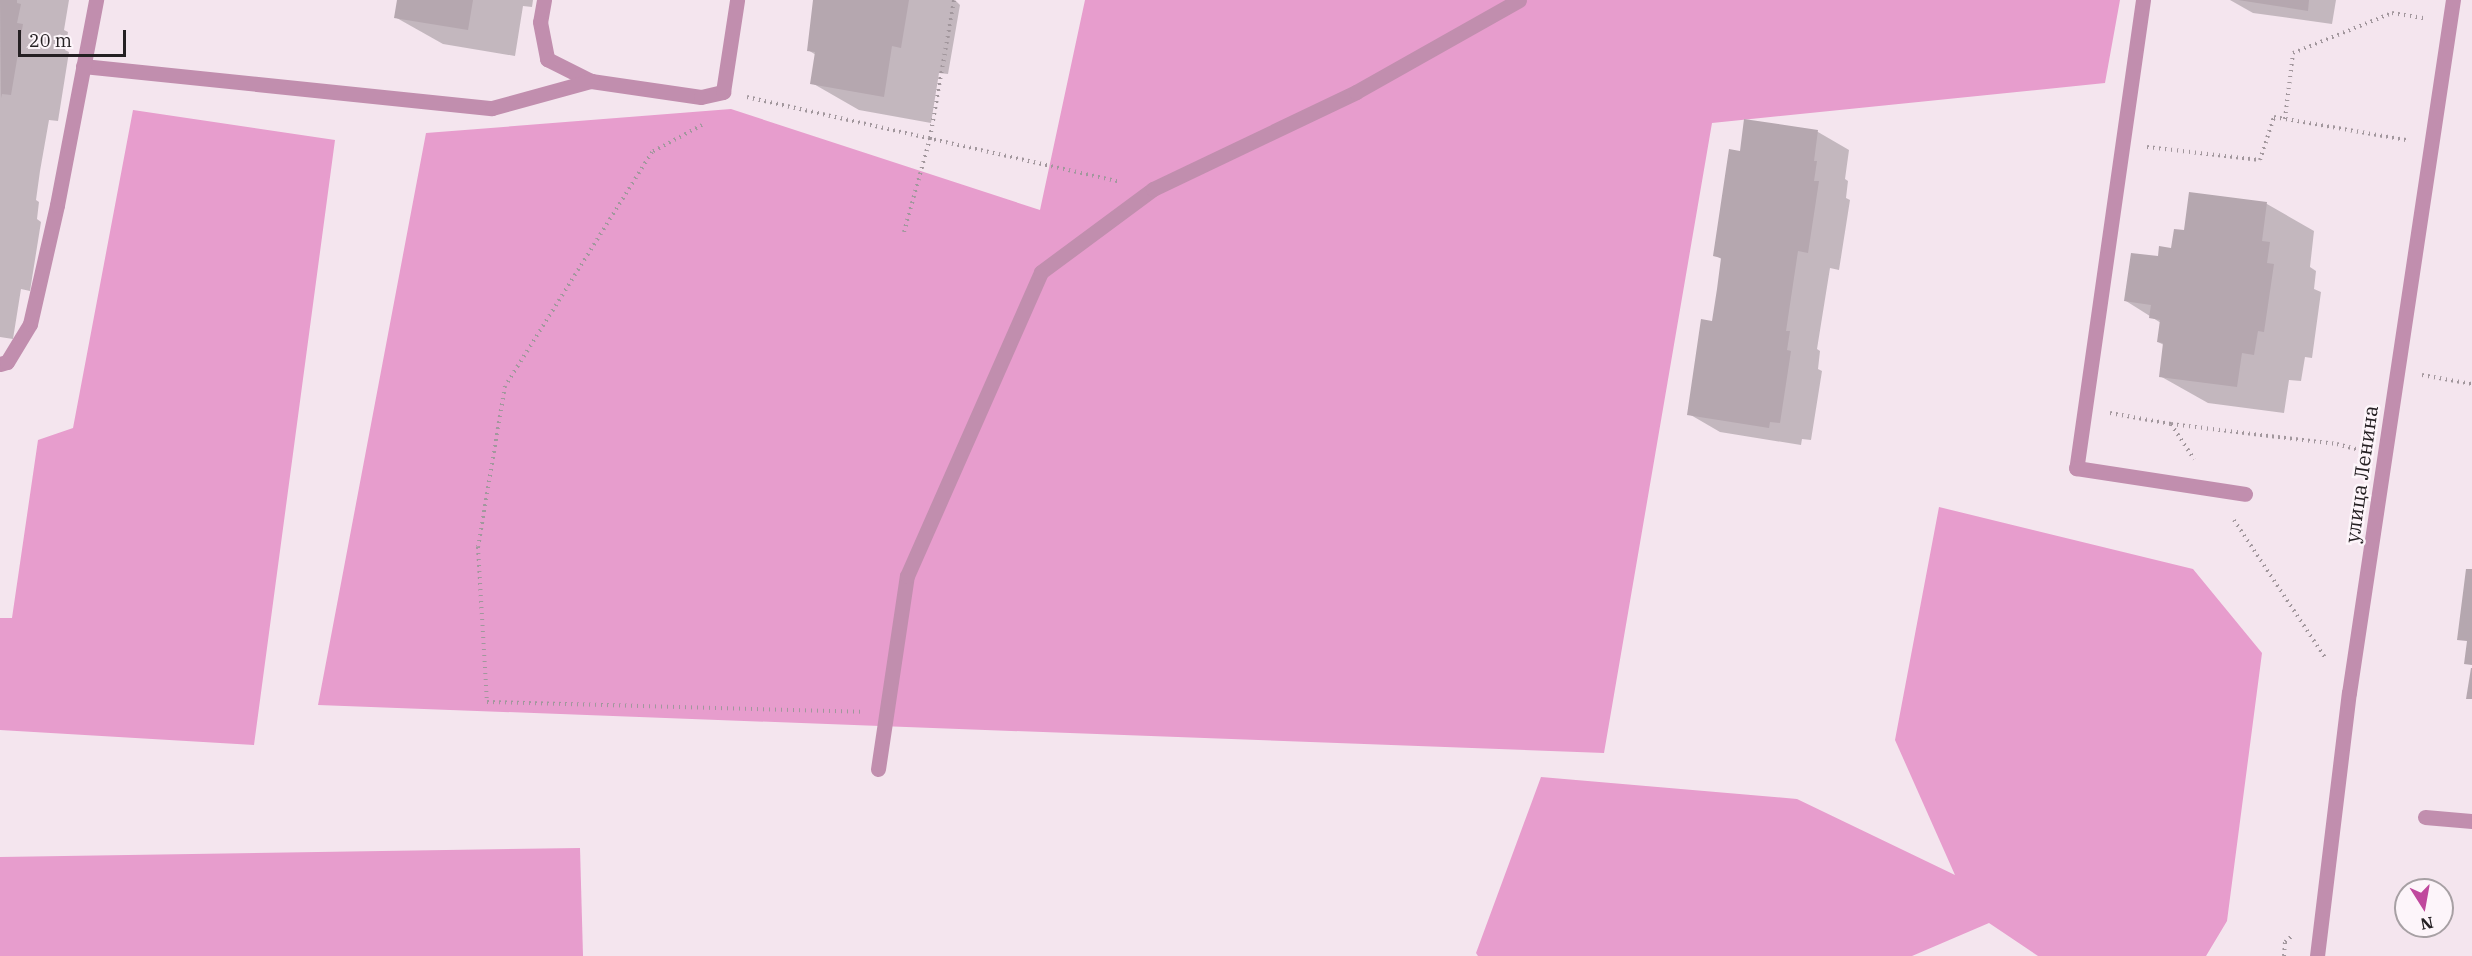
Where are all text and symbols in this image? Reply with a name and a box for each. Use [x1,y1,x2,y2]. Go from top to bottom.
scale bar [21,18,129,56]
text: 20 m [29,29,72,52]
street label: улица Ленина [2339,404,2383,544]
north arrow [2394,878,2454,938]
text: N [2419,913,2435,935]

